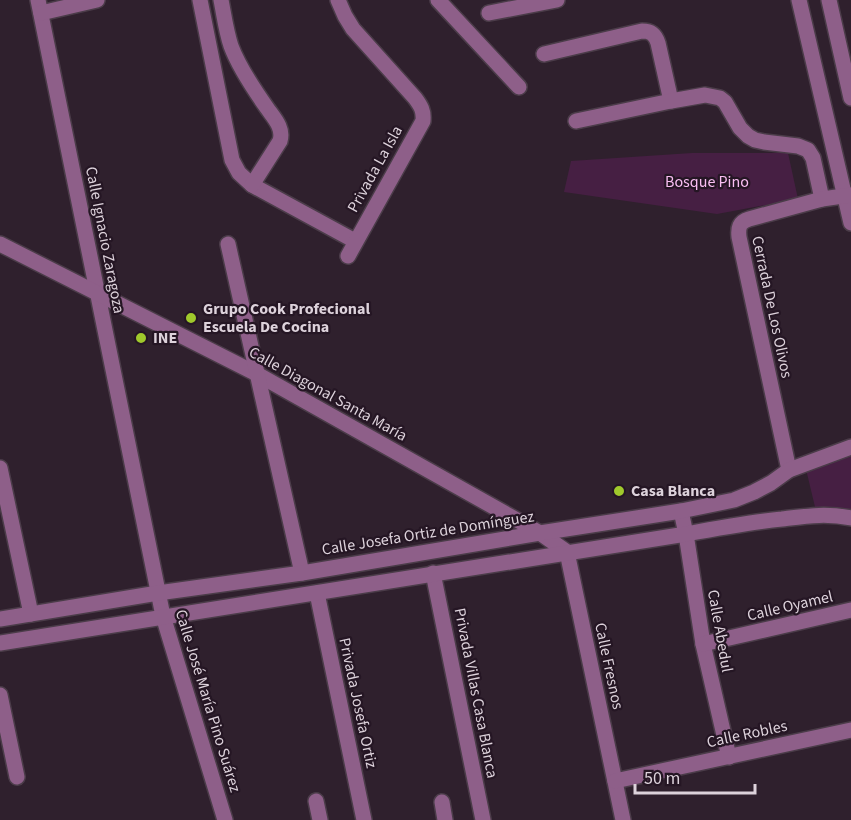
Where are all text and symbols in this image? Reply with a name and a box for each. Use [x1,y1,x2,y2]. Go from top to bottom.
street label: Privada La Isla [342,122,408,216]
street label: Calle Ignacio Zaragoza [80,165,130,315]
park label: Bosque Pino [665,171,749,193]
street label: Cerrada De Los Olivos [746,234,798,380]
place label: Grupo Cook Profecional Escuela De Cocina [203,298,370,338]
marker: Grupo Cook Profecional Escuela De Cocina [184,311,198,325]
place label: INE [153,327,177,349]
marker: INE [134,331,148,345]
street label: Calle Diagonal Santa María [245,341,411,447]
place label: Casa Blanca [631,480,715,502]
marker: Casa Blanca [612,484,626,498]
street label: Calle Josefa Ortiz de Domínguez [320,505,536,561]
street label: Calle Oyamel [745,585,835,627]
street label: Calle Abedul [702,588,738,674]
street label: Privada Villas Casa Blanca [449,606,503,780]
street label: Calle José María Pino Suárez [170,607,246,795]
street label: Calle Fresnos [589,621,629,712]
street label: Privada Josefa Ortiz [333,636,383,770]
street label: Calle Robles [705,715,790,753]
scale bar [635,757,755,795]
text: 50 m [644,766,680,791]

